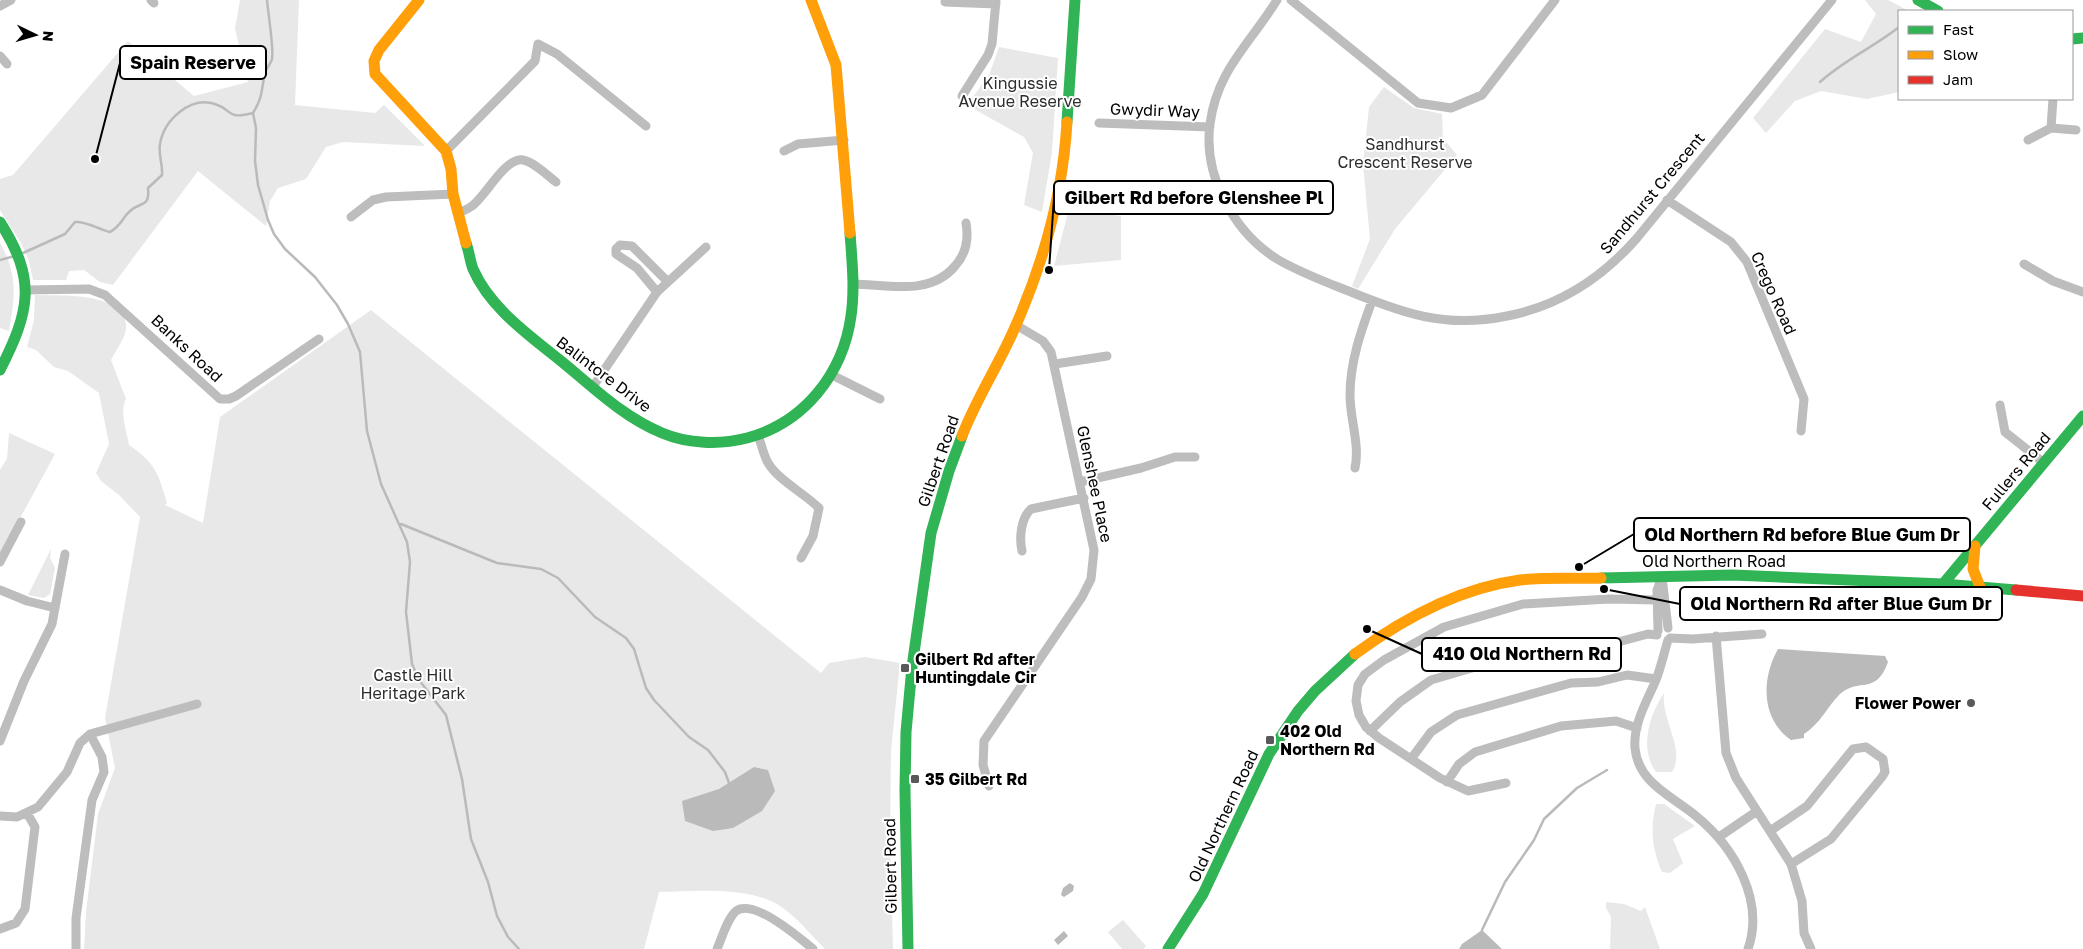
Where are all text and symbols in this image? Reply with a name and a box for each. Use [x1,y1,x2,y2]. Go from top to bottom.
north arrow [10,10,60,60]
legend [1898,10,2073,100]
text: Fast [1943,20,1974,38]
text: N [40,30,57,42]
text: Slow [1943,45,1978,63]
callout: Spain Reserve [120,46,266,79]
text: Spain Reserve [130,51,256,73]
text: Jam [1943,70,1973,88]
park label: Kingussie Avenue Reserve [959,73,1081,111]
street label: Gwydir Way [1110,98,1200,122]
street label: Sandhurst Crescent [1595,128,1709,258]
park label: Sandhurst Crescent Reserve [1337,134,1473,172]
callout: Gilbert Rd before Glenshee Pl [1054,181,1333,214]
text: Gilbert Rd before Glenshee Pl [1065,186,1324,208]
street label: Crego Road [1747,248,1801,338]
street label: Banks Road [147,310,227,386]
street label: Balintore Drive [553,332,655,416]
street label: Gilbert Road [913,412,963,510]
street label: Glenshee Place [1073,424,1117,544]
street label: Fullers Road [1977,428,2055,514]
callout: Old Northern Rd before Blue Gum Dr [1634,518,1970,551]
text: Old Northern Rd before Blue Gum Dr [1644,523,1960,545]
street label: Old Northern Road [1642,551,1786,571]
callout: Old Northern Rd after Blue Gum Dr [1680,587,2002,620]
text: Old Northern Rd after Blue Gum Dr [1690,592,1992,614]
callout: 410 Old Northern Rd [1422,638,1621,671]
text: 410 Old Northern Rd [1433,642,1611,664]
place label: Gilbert Rd after Huntingdale Cir [915,649,1037,687]
marker: Gilbert Rd after Huntingdale Cir [899,662,911,674]
park label: Castle Hill Heritage Park [360,665,466,703]
place label: Flower Power [1855,693,1961,713]
marker: Flower Power [1965,697,1977,709]
place label: 402 Old Northern Rd [1280,721,1375,759]
marker: 402 Old Northern Rd [1264,734,1276,746]
street label: Old Northern Road [1184,747,1262,885]
place label: 35 Gilbert Rd [925,769,1027,789]
marker: 35 Gilbert Rd [909,773,921,785]
street label: Gilbert Road [879,818,901,914]

